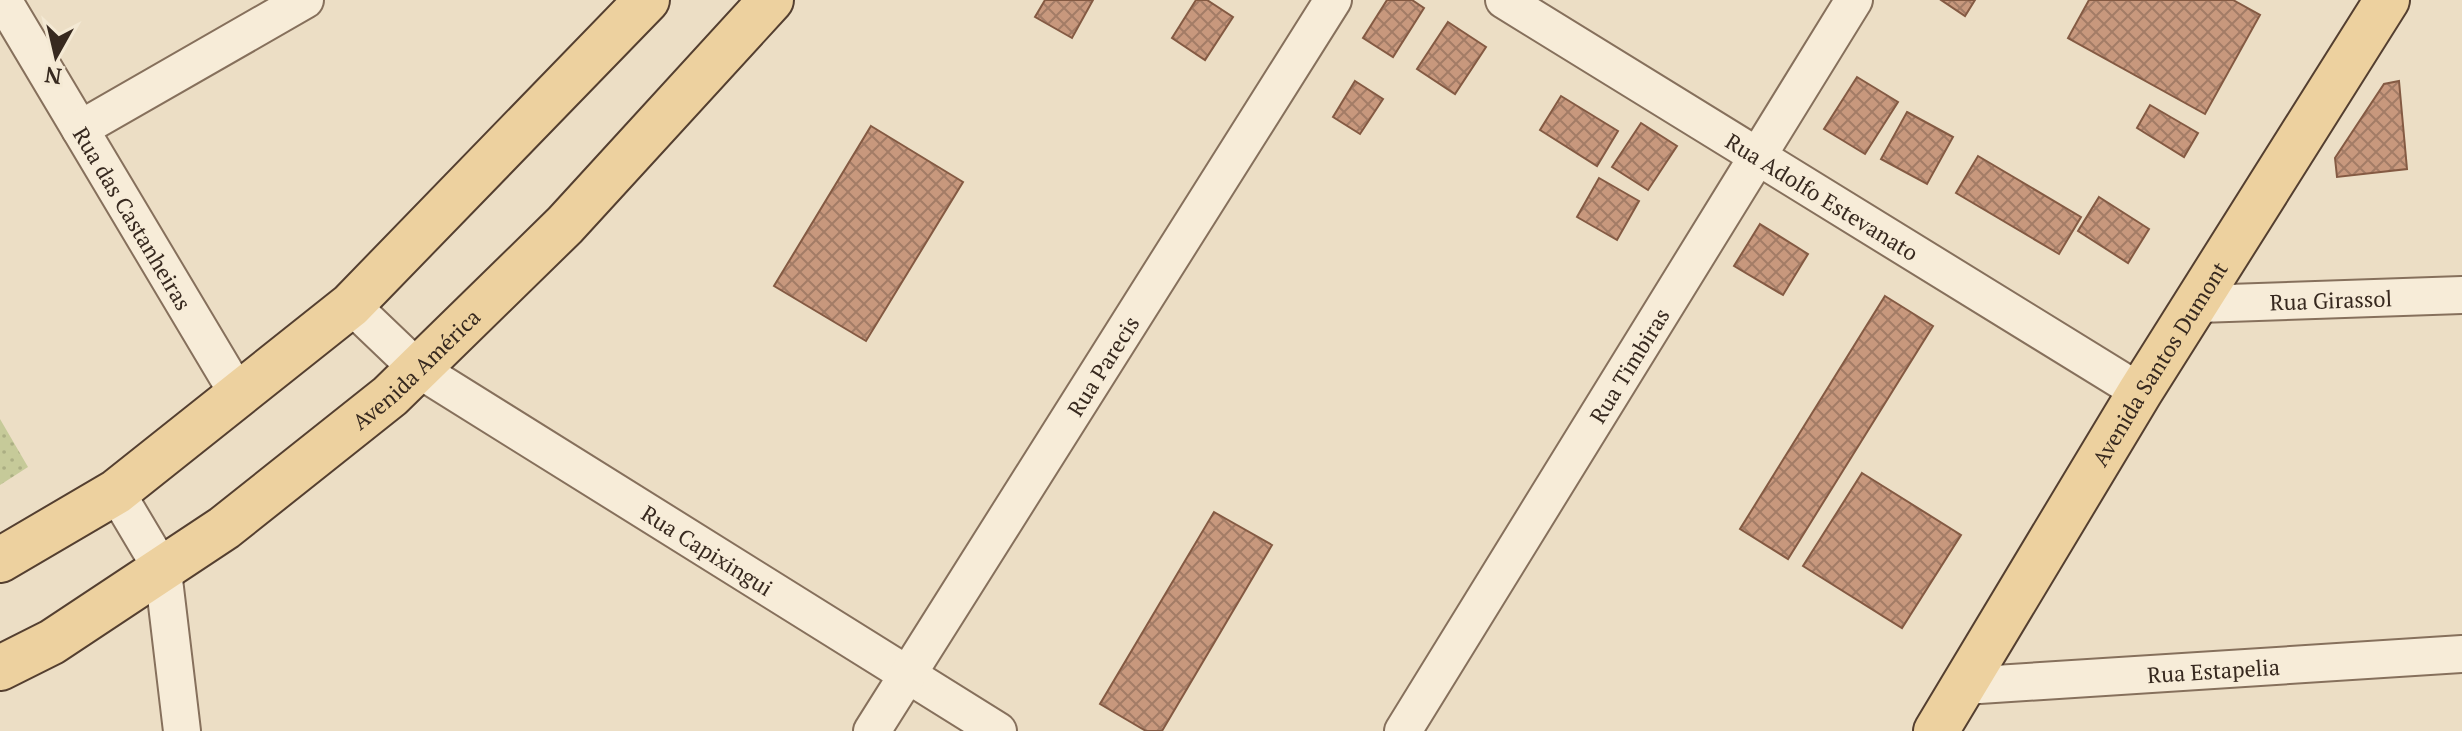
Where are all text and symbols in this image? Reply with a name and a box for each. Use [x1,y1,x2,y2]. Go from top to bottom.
north arrow [16,16,96,96]
text: N [43,61,63,92]
street label: Rua das Castanheiras [67,121,199,315]
street label: Rua Adolfo Estevanato [1721,126,1924,267]
street label: Avenida Santos Dumont [2085,256,2233,471]
street label: Rua Girassol [2269,283,2393,316]
street label: Avenida América [346,302,486,435]
street label: Rua Timbiras [1582,302,1675,428]
street label: Rua Parecis [1060,310,1145,421]
street label: Rua Capixingui [636,498,779,602]
street label: Rua Estapelia [2146,651,2281,689]

